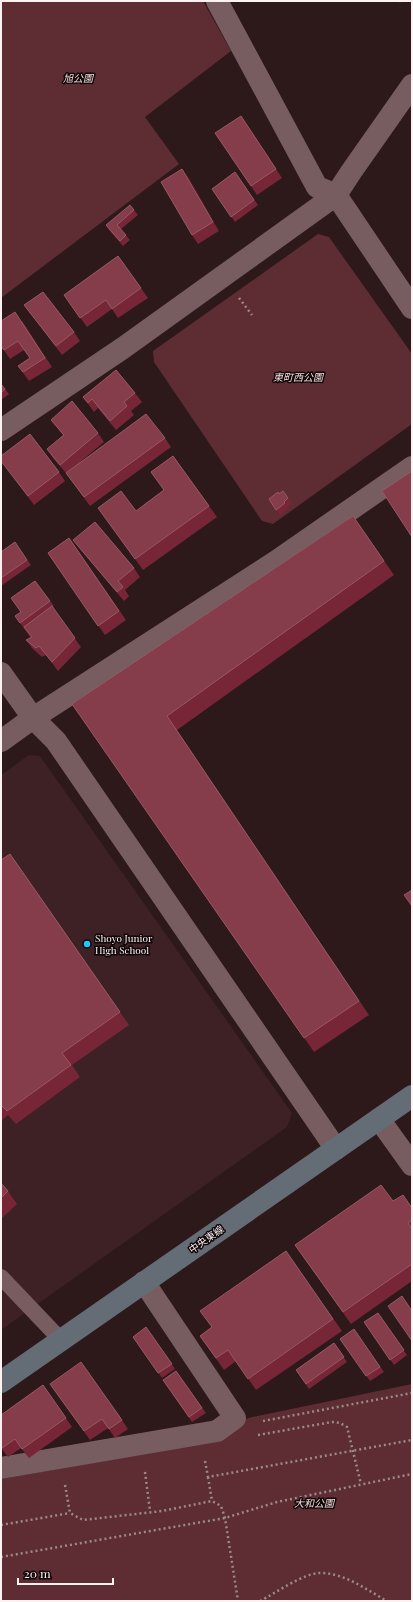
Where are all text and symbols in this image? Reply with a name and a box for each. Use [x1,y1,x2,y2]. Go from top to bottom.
park label: 旭公園 [63,71,95,85]
park label: 東町西公園 [273,370,325,384]
place label: Shoyo Junior High School [95,931,153,957]
marker: Shoyo Junior High School [82,939,92,949]
street label: 中央東線 [186,1222,226,1256]
park label: 大和公園 [294,1496,336,1510]
scale bar [18,1560,113,1586]
text: 20 m [24,1565,51,1581]

